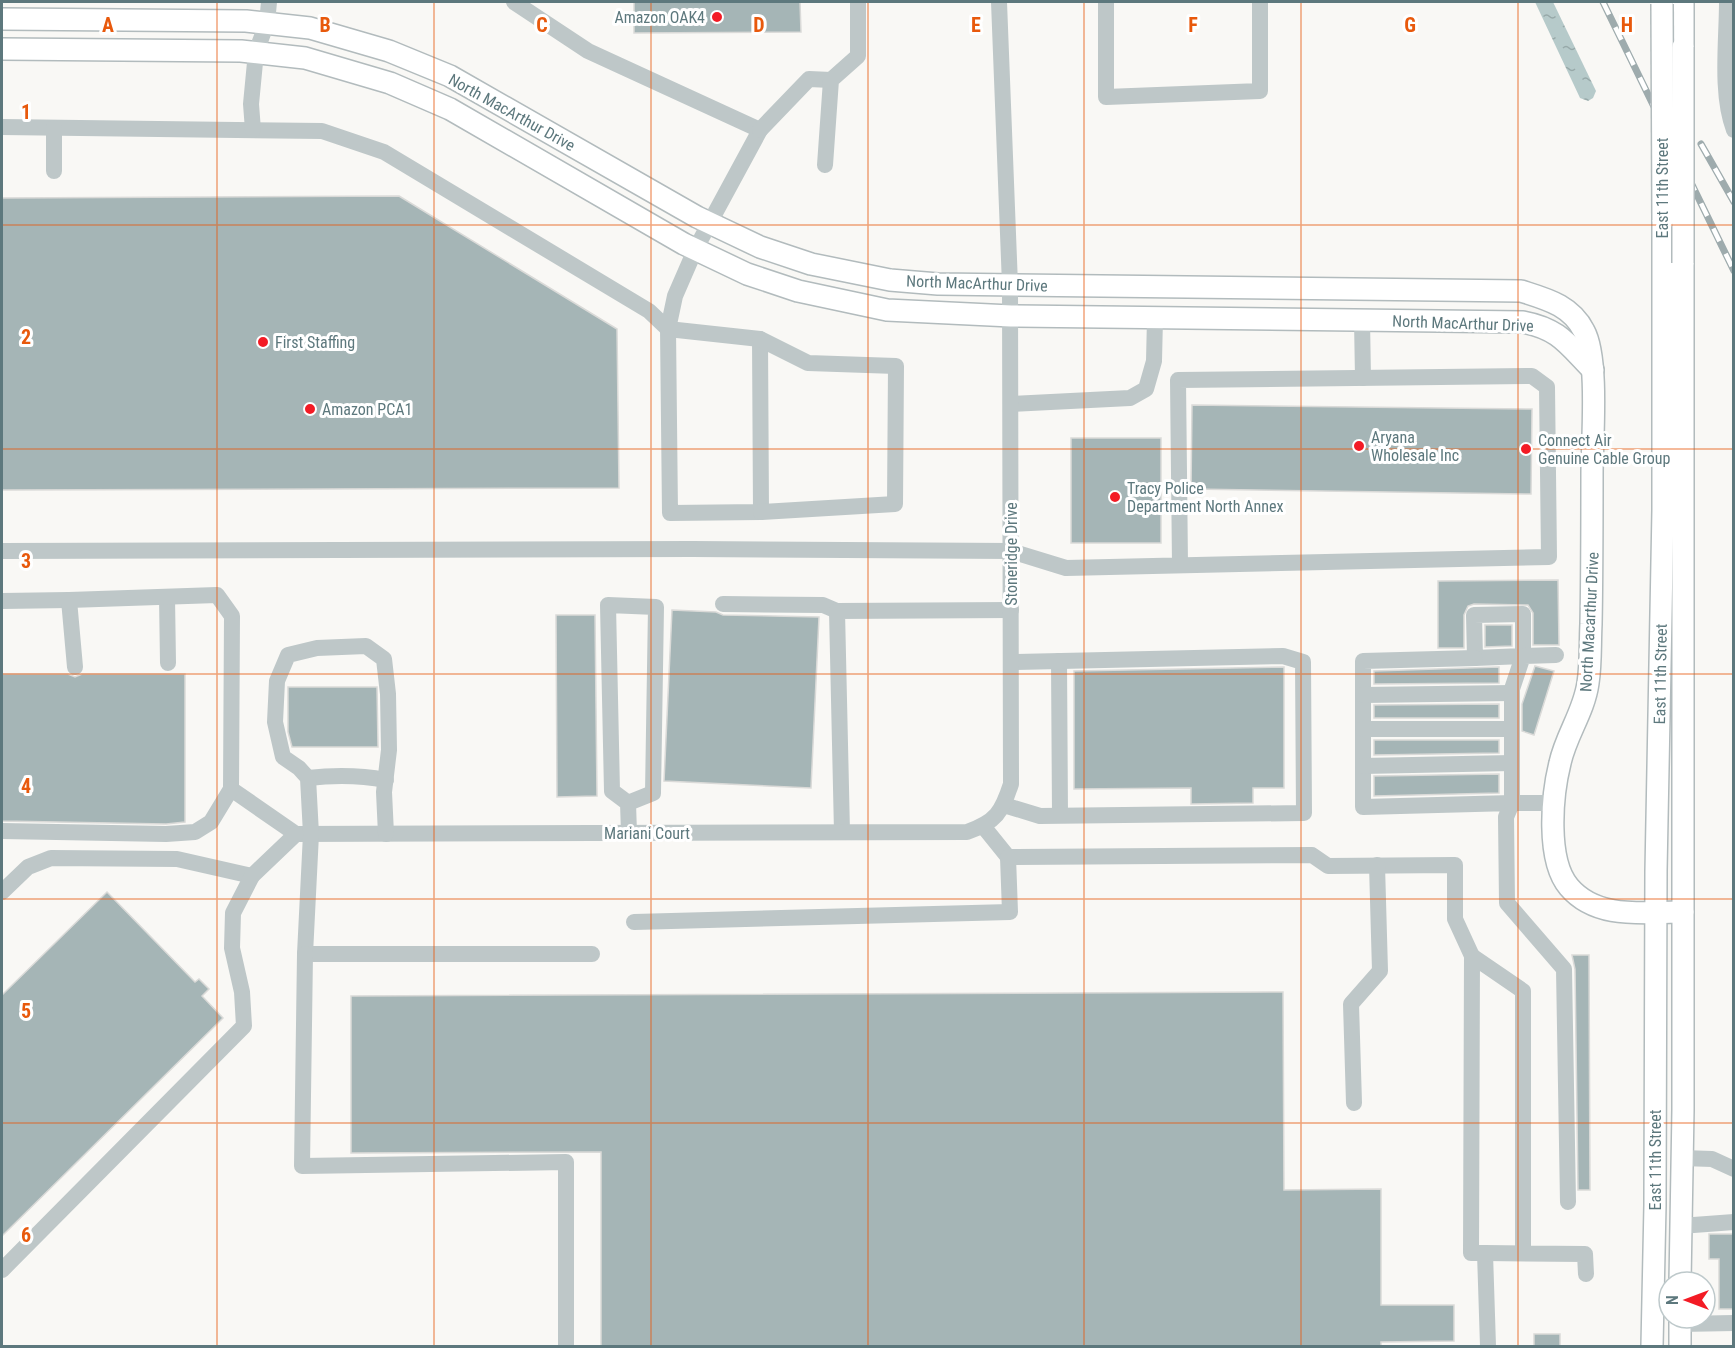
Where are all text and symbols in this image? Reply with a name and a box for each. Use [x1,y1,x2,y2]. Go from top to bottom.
place label: Amazon OAK4 [614,8,705,27]
marker: Amazon OAK4 [710,10,724,24]
text: A [102,13,114,37]
text: B [319,13,331,37]
text: C [536,13,548,37]
text: D [753,13,765,37]
text: E [971,13,981,37]
text: F [1188,13,1198,37]
text: G [1404,13,1416,37]
text: H [1621,13,1633,37]
street label: North MacArthur Drive [445,70,578,155]
text: 1 [21,100,31,124]
street label: East 11th Street [1653,137,1672,238]
street label: North MacArthur Drive [906,272,1048,295]
street label: North MacArthur Drive [1392,312,1534,335]
text: 2 [21,325,31,349]
place label: First Staffing [275,333,355,352]
marker: First Staffing [256,335,270,349]
place label: Amazon PCA1 [322,400,412,419]
marker: Amazon PCA1 [303,402,317,416]
place label: Aryana Wholesale Inc [1371,428,1459,465]
place label: Connect Air Genuine Cable Group [1538,431,1670,468]
marker: Aryana Wholesale Inc [1352,439,1366,453]
marker: Connect Air Genuine Cable Group [1519,442,1533,456]
place label: Tracy Police Department North Annex [1127,479,1283,516]
marker: Tracy Police Department North Annex [1108,490,1122,504]
street label: Stoneridge Drive [1002,502,1021,606]
text: 3 [21,549,31,573]
street label: North Macarthur Drive [1576,552,1603,692]
street label: East 11th Street [1650,623,1671,725]
text: 4 [21,774,31,798]
street label: Mariani Court [604,824,690,843]
text: 5 [21,999,31,1023]
street label: East 11th Street [1646,1109,1665,1210]
text: 6 [21,1223,31,1247]
north arrow [1657,1270,1717,1330]
text: N [1663,1295,1682,1305]

